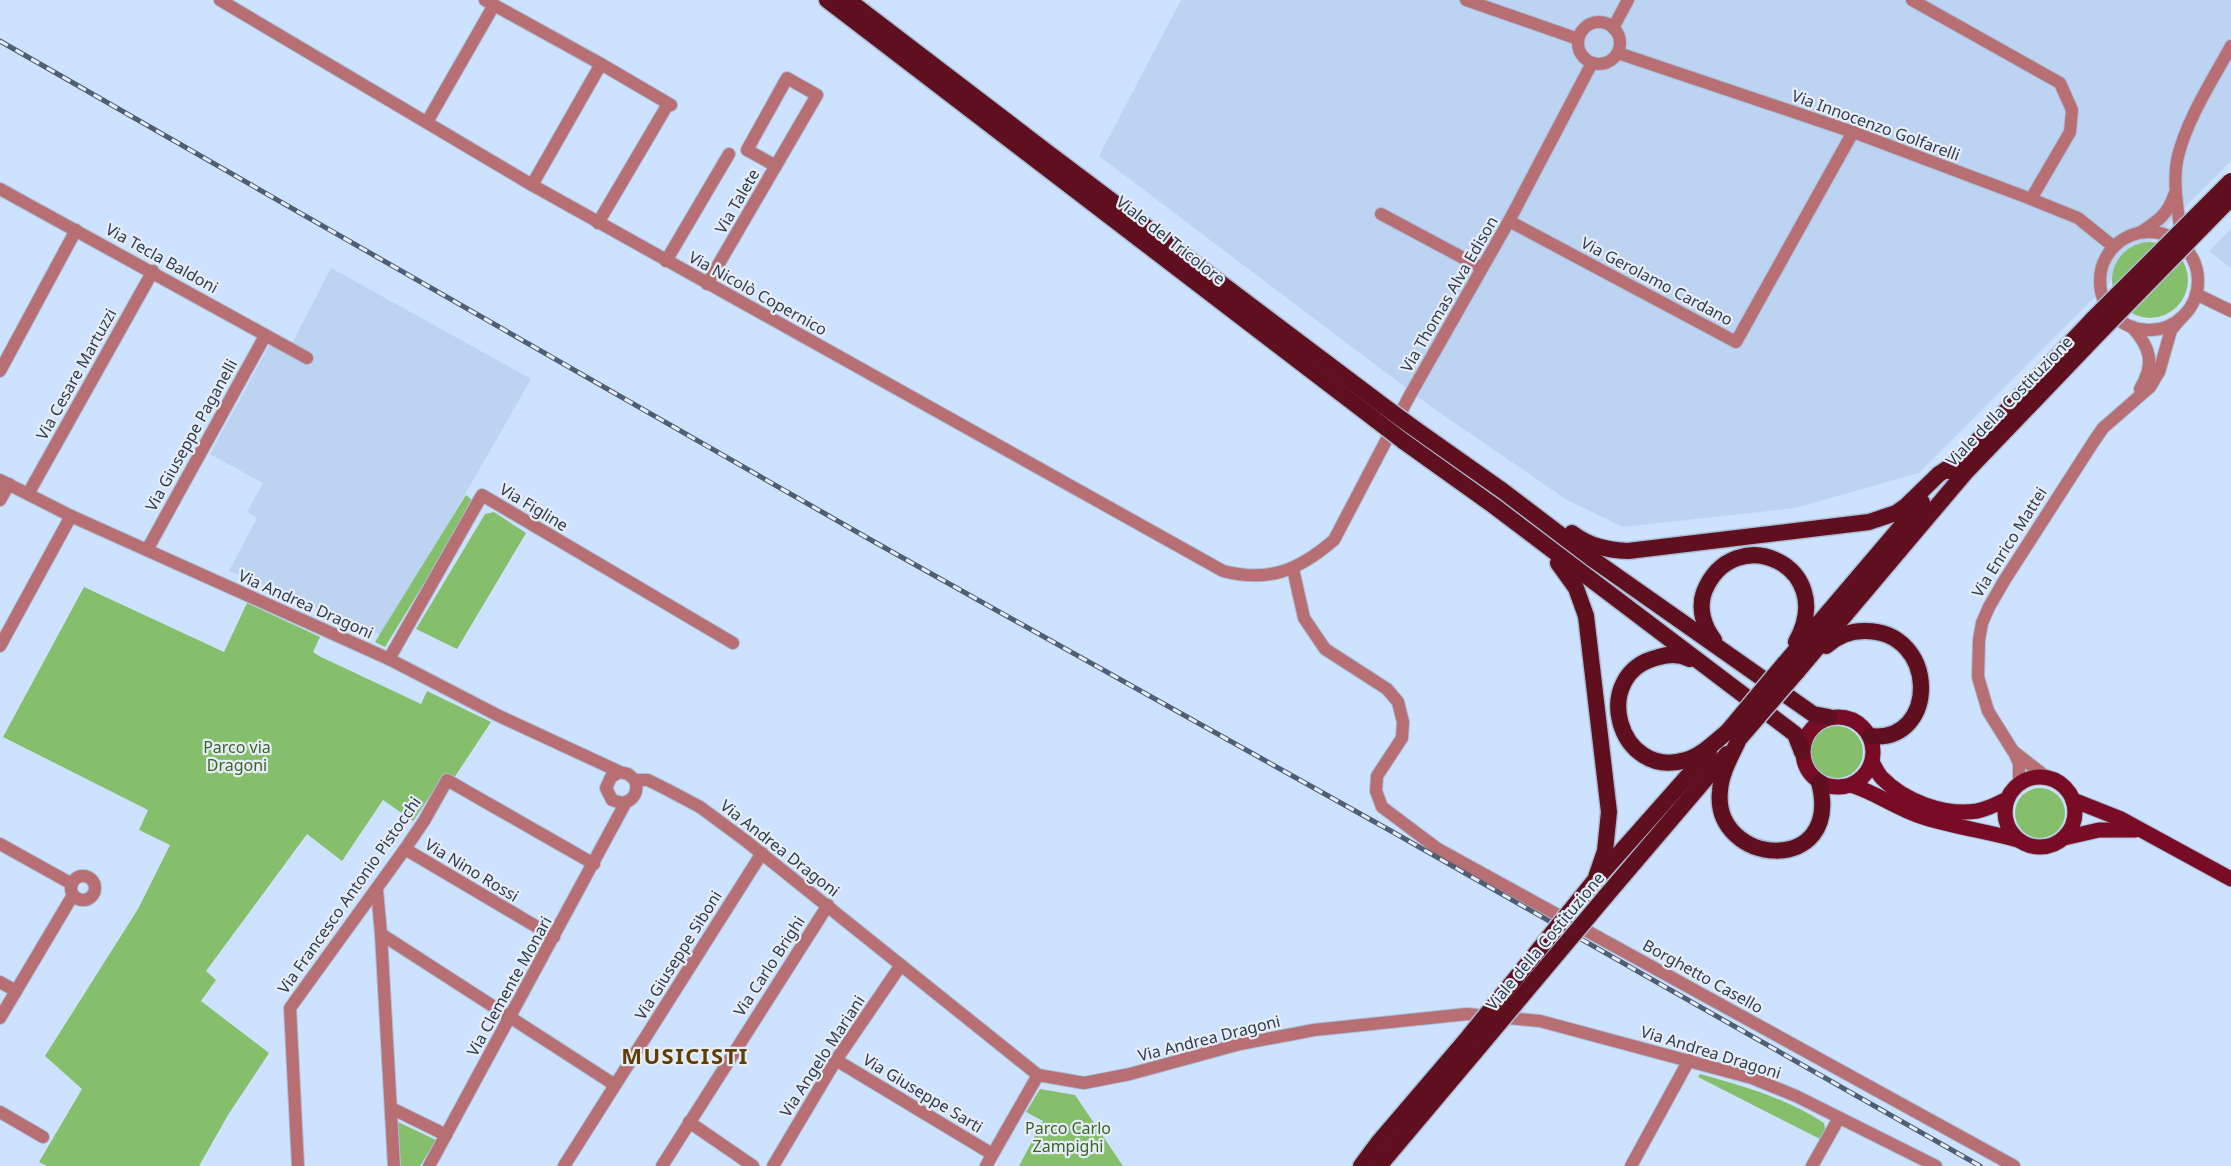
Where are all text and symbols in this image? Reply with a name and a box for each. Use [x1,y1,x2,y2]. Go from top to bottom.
street label: Via Innocenzo Golfarelli [1789,84,1963,166]
street label: Via Talete [710,165,764,237]
street label: Viale del Tricolore [1112,191,1230,289]
street label: Via Thomas Alva Edison [1395,212,1503,376]
street label: Via Tecla Baldoni [102,218,222,298]
street label: Via Gerolamo Cardano [1577,232,1737,330]
street label: Via Nicolò Copernico [685,246,831,340]
street label: Via Cesare Martuzzi [31,304,121,444]
street label: Viale della Costituzione [1941,331,2077,471]
street label: Via Giuseppe Paganelli [140,355,242,515]
street label: Via Figline [496,478,572,536]
street label: Via Enrico Mattei [1966,483,2052,601]
street label: Via Andrea Dragoni [235,564,377,644]
park label: Parco via Dragoni [203,736,271,776]
street label: Via Francesco Antonio Pistocchi [272,792,426,998]
street label: Via Andrea Dragoni [716,794,844,902]
street label: Via Nino Rossi [421,833,523,907]
street label: Viale della Costituzione [1481,867,1609,1015]
street label: Via Giuseppe Siboni [629,886,727,1024]
street label: Via Clemente Monari [461,912,557,1060]
street label: Via Carlo Brighi [728,912,810,1020]
street label: Borghetto Casello [1639,934,1767,1018]
street label: Via Angelo Mariani [774,991,870,1121]
street label: Via Andrea Dragoni [1136,1010,1282,1066]
street label: Via Andrea Dragoni [1638,1020,1784,1084]
district label: MUSICISTI [621,1040,749,1070]
street label: Via Giuseppe Sarti [859,1048,987,1138]
park label: Parco Carlo Zampighi [1025,1117,1111,1157]

